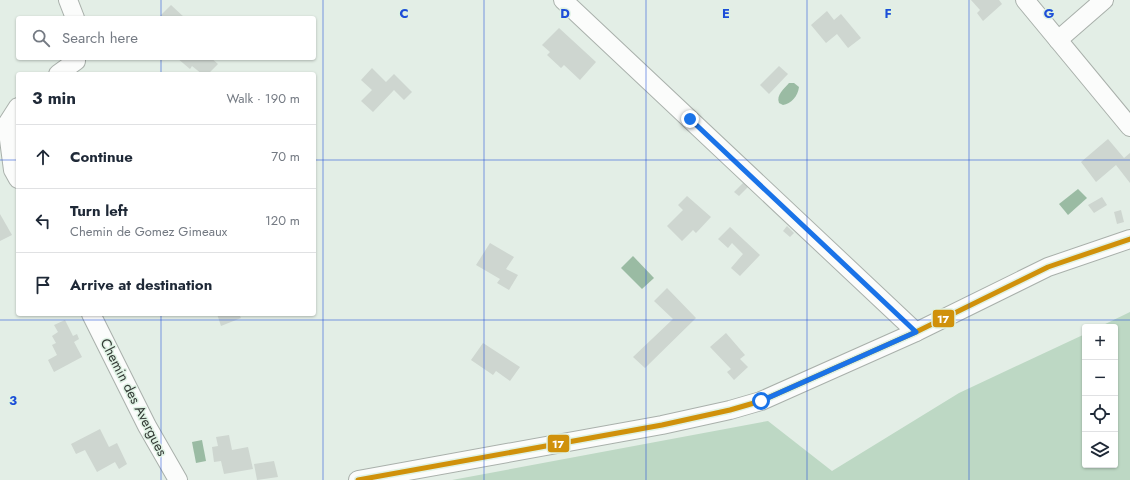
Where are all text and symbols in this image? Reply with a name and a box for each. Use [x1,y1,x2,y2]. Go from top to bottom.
text: C [399,4,409,23]
text: D [560,4,570,23]
text: E [722,4,730,23]
text: F [884,4,892,23]
text: G [1044,4,1055,23]
search box [16,16,316,60]
icon: search [30,27,52,49]
text: Search here [62,27,138,49]
text: 3 min [32,86,76,110]
text: Walk · 190 m [227,89,300,108]
route end [681,110,699,128]
icon: ahead [32,146,54,168]
text: Continue [70,146,133,168]
text: 70 m [271,147,300,166]
text: Turn left [70,200,128,222]
icon: left [32,210,54,232]
text: 120 m [265,211,300,230]
text: Chemin de Gomez Gimeaux [70,222,227,241]
icon: arrive [32,274,54,296]
text: Arrive at destination [70,274,212,296]
line badge: 17 [932,309,955,328]
text: 17 [937,311,949,327]
map controls [1082,324,1118,468]
button: + [1082,324,1118,360]
street label: Chemin des Avergues [96,335,173,460]
button: − [1082,360,1118,396]
text: 3 [9,391,17,410]
route start [752,392,770,410]
button: locate [1082,396,1118,432]
button: layers [1082,432,1118,468]
line badge: 17 [547,434,570,453]
text: 17 [552,436,564,452]

